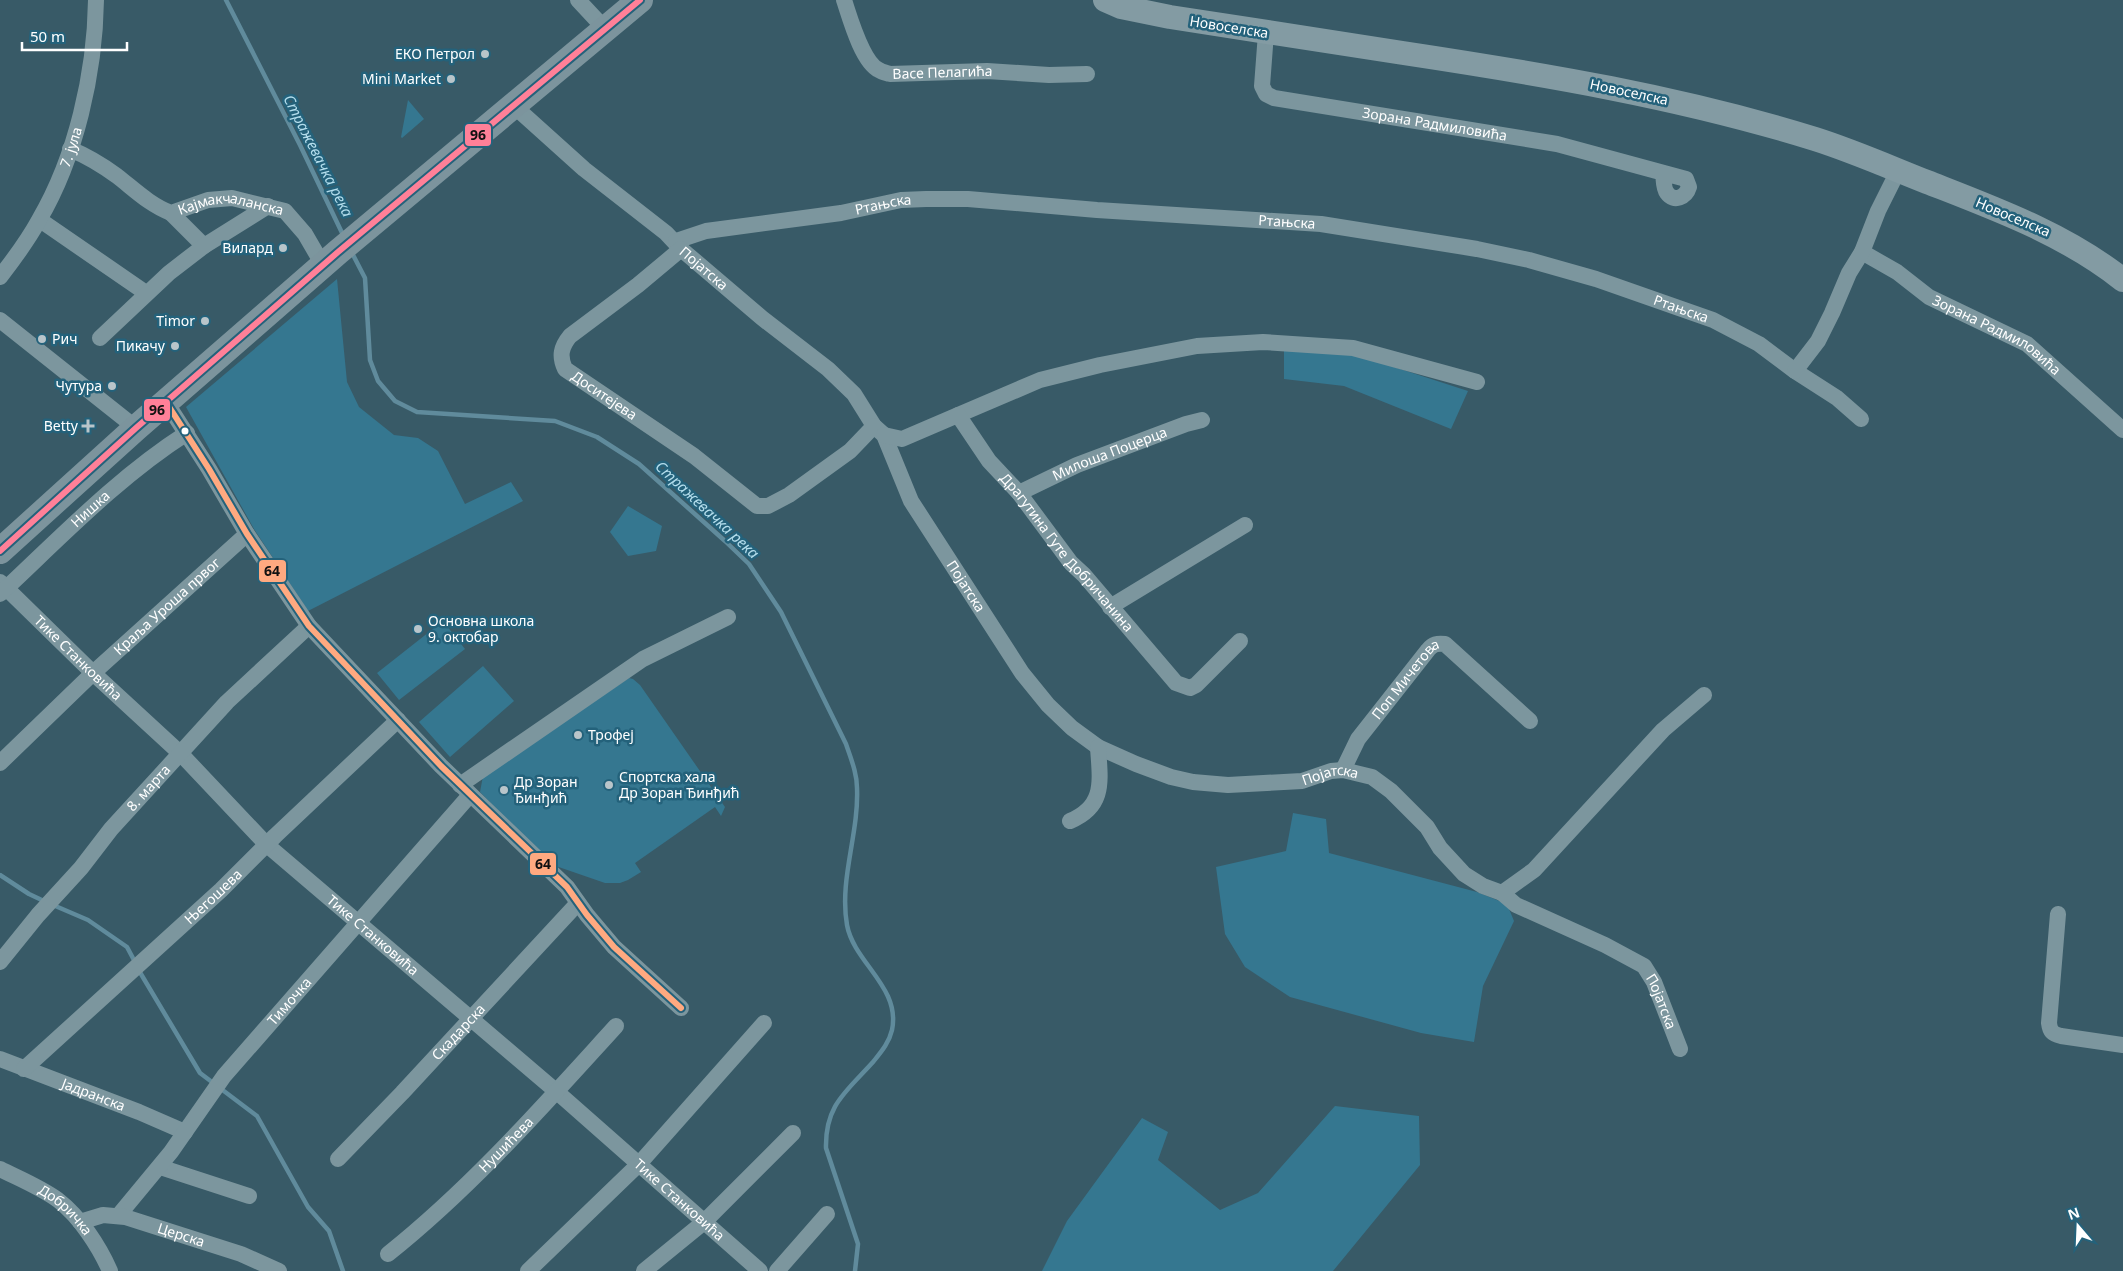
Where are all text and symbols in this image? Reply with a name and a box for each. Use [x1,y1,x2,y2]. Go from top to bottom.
street label: Новоселска [1188,11,1270,42]
scale bar [22,20,128,52]
text: 50 m [30,26,65,46]
place label: ЕКО Петрол [395,44,475,63]
marker: ЕКО Петрол [479,48,491,60]
street label: Васе Пелагића [892,61,993,83]
place label: Mini Market [362,69,441,88]
marker: Mini Market [445,73,457,85]
street label: Новоселска [1588,74,1670,109]
water label: Стражевачка река [279,91,359,221]
street label: Зорана Радмиловића [1361,103,1509,145]
line badge: 96 [464,123,492,147]
street label: 7. јула [55,125,86,170]
text: 96 [470,125,486,144]
street label: Кајмакчаланска [175,188,286,219]
street label: Ртањска [853,190,912,219]
street label: Новоселска [1973,192,2053,241]
street label: Ртањска [1258,210,1316,233]
place label: Вилард [222,238,273,257]
marker: Вилард [277,242,289,254]
street label: Појатска [676,242,732,294]
street label: Ртањска [1651,290,1711,327]
street label: Зорана Радмиловића [1930,290,2065,379]
place label: Timor [156,311,195,330]
marker: Timor [199,315,211,327]
place label: Рич [52,329,77,348]
marker: Рич [36,333,48,345]
place label: Пикачу [116,336,166,355]
marker: Пикачу [169,340,181,352]
street label: Доситејева [568,366,641,424]
place label: Чутура [56,376,102,395]
marker: Чутура [106,380,118,392]
line badge: 96 [143,398,171,422]
text: 96 [149,400,165,419]
place label: Betty [44,416,79,435]
marker: Betty [82,420,94,432]
street label: Милоша Поцерца [1049,422,1170,485]
unlabelled marker [180,426,190,436]
water label: Стражевачка река [652,456,764,563]
street label: Драгутина Гуте Добричанина [996,469,1138,635]
street label: Нишка [66,486,114,531]
street label: Краља Уроша првог [109,553,224,659]
street label: Појатска [943,556,990,616]
line badge: 64 [258,559,287,583]
text: 64 [264,561,280,580]
street label: Тике Станковића [31,611,127,704]
place label: Основна школа 9. октобар [428,611,534,646]
marker: Основна школа 9. октобар [412,623,424,635]
street label: Поп Мичетова [1367,634,1442,723]
place label: Трофеј [588,725,634,744]
marker: Трофеј [572,729,584,741]
street label: 8. марта [122,760,174,815]
street label: Појатска [1299,760,1361,789]
place label: Спортска хала Др Зоран Ђинђић [619,767,740,802]
place label: Др Зоран Ђинђић [514,772,578,807]
marker: Спортска хала Др Зоран Ђинђић [603,779,615,791]
marker: Др Зоран Ђинђић [498,784,510,796]
line badge: 64 [529,852,557,876]
text: 64 [535,854,551,873]
street label: Његошева [180,865,246,928]
street label: Тике Станковића [323,890,423,979]
street label: Појатска [1642,970,1681,1032]
street label: Тимочка [263,973,315,1029]
street label: Скадарска [427,999,489,1064]
street label: Јадранска [57,1073,128,1115]
street label: Нушићева [474,1112,537,1176]
street label: Тике Станковића [630,1154,729,1245]
street label: Добричка [35,1180,97,1239]
north arrow [2053,1201,2103,1251]
text: N [2065,1202,2082,1224]
street label: Церска [155,1218,207,1251]

